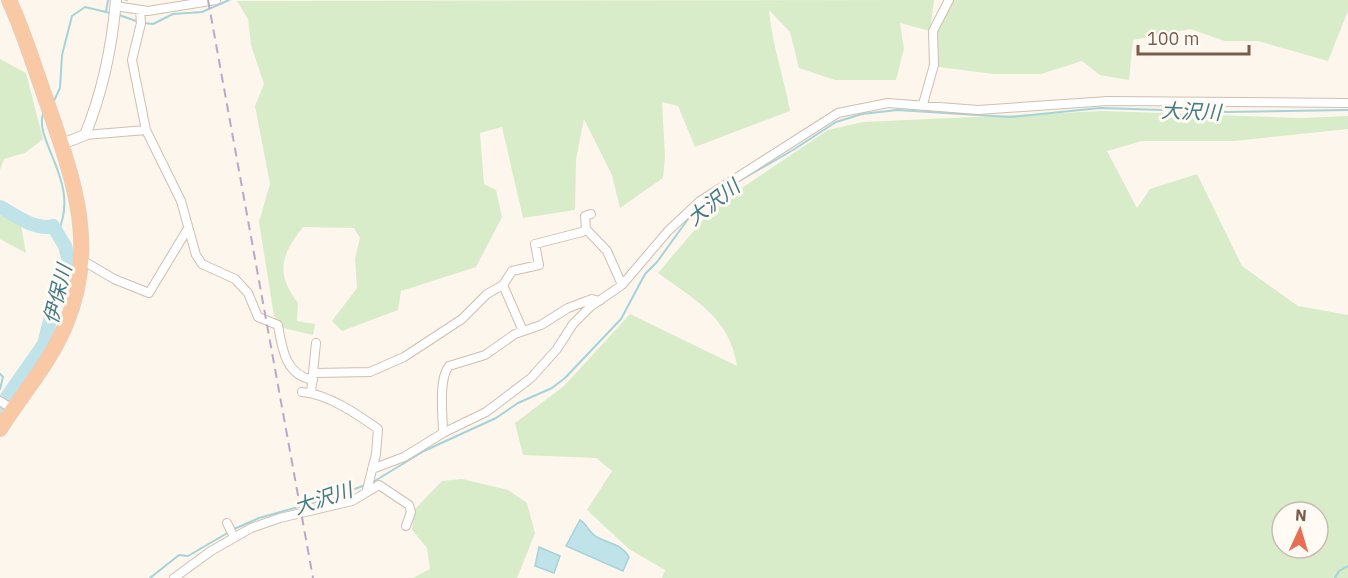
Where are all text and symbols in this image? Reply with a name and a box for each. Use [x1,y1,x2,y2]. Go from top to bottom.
scale bar [1138,18,1249,56]
text: 100 m [1147,27,1199,50]
water label: 大沢川 [1161,96,1223,126]
water label: 大沢川 [681,172,747,231]
water label: 伊保川 [37,260,78,326]
water label: 大沢川 [290,475,358,520]
north arrow [1270,500,1330,560]
text: N [1295,505,1308,525]

